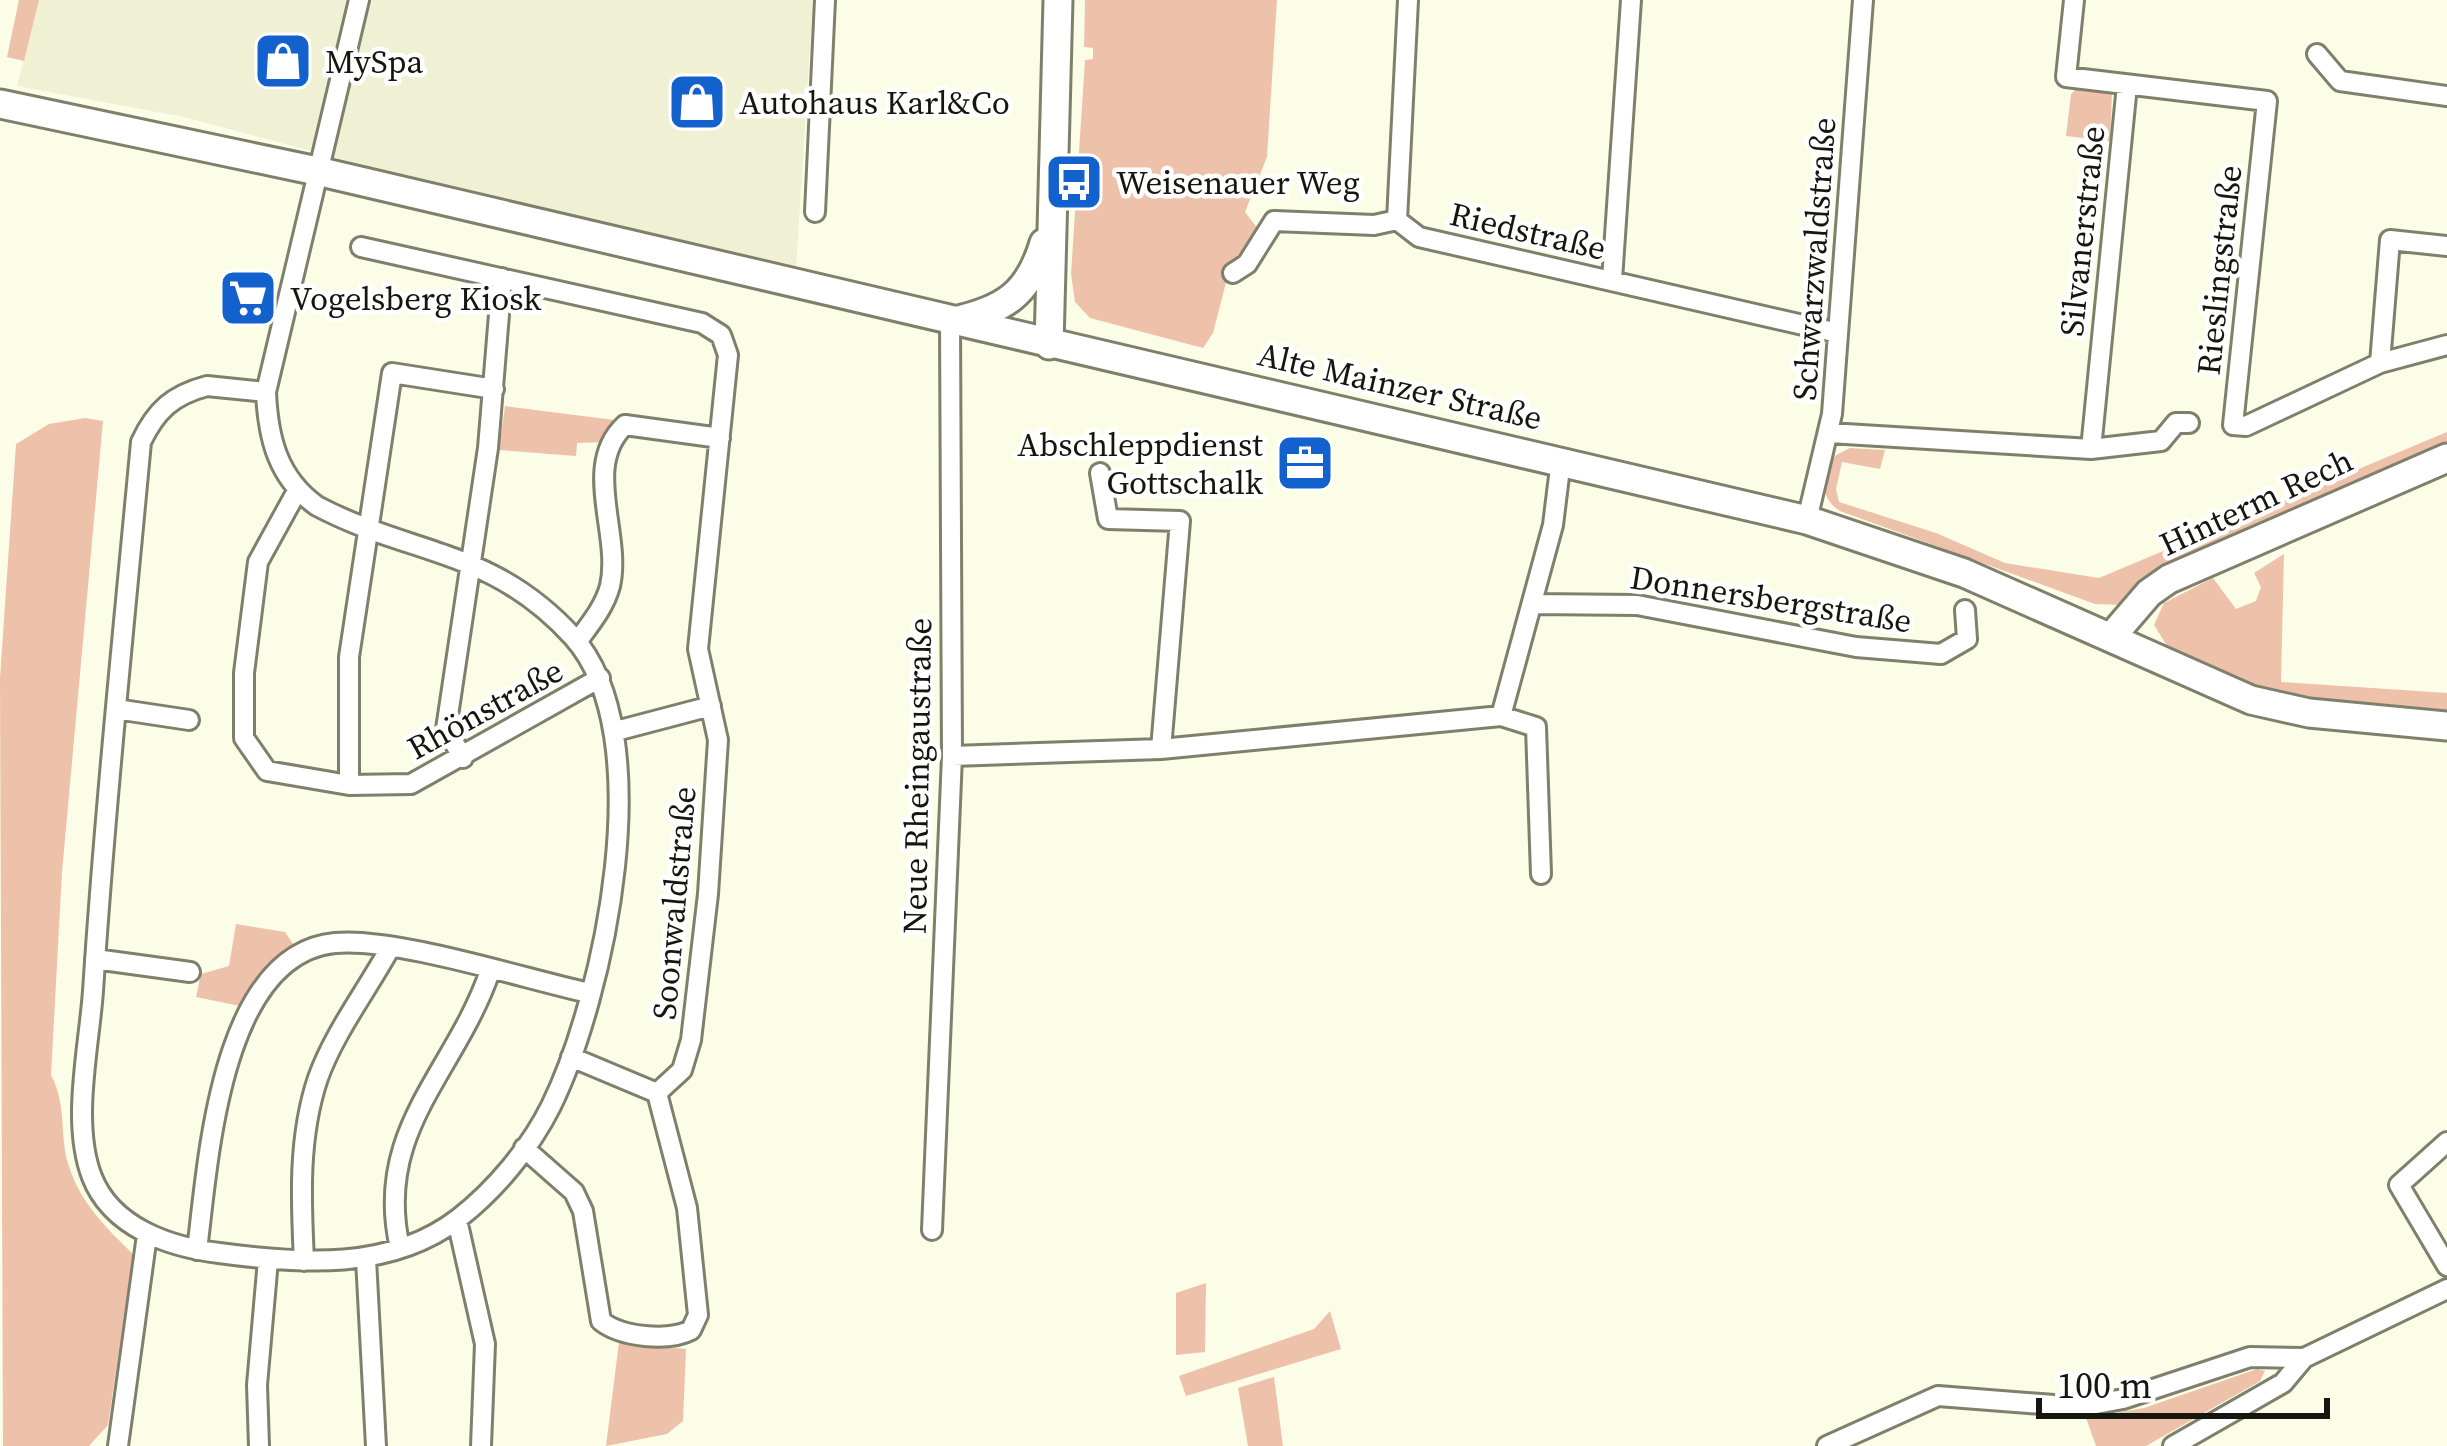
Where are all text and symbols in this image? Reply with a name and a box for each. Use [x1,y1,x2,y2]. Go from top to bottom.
shop icon: MySpa [252,30,314,92]
place label: MySpa [325,39,423,84]
shop icon: Autohaus Karl&Co [666,71,728,133]
place label: Autohaus Karl&Co [739,80,1010,125]
street label: Schwarzwaldstraße [1782,116,1846,402]
street label: Silvanerstraße [2049,124,2115,338]
bus stop icon: Weisenauer Weg [1043,151,1105,213]
place label: Weisenauer Weg [1116,160,1360,205]
street label: Rieslingstraße [2186,163,2252,377]
street label: Riedstraße [1446,191,1610,271]
supermarket icon: Vogelsberg Kiosk [217,267,279,329]
place label: Vogelsberg Kiosk [290,276,542,321]
street label: Alte Mainzer Straße [1254,331,1546,441]
place label: Abschleppdienst Gottschalk [1017,422,1264,505]
office icon: Abschleppdienst Gottschalk [1274,432,1336,494]
street label: Hinterm Rech [2152,438,2360,566]
street label: Donnersbergstraße [1627,555,1915,643]
street label: Neue Rheingaustraße [892,617,942,935]
street label: Rhönstraße [399,648,571,770]
street label: Soonwaldstraße [641,784,707,1022]
scale bar [2039,1344,2327,1418]
text: 100 m [2057,1361,2152,1410]

